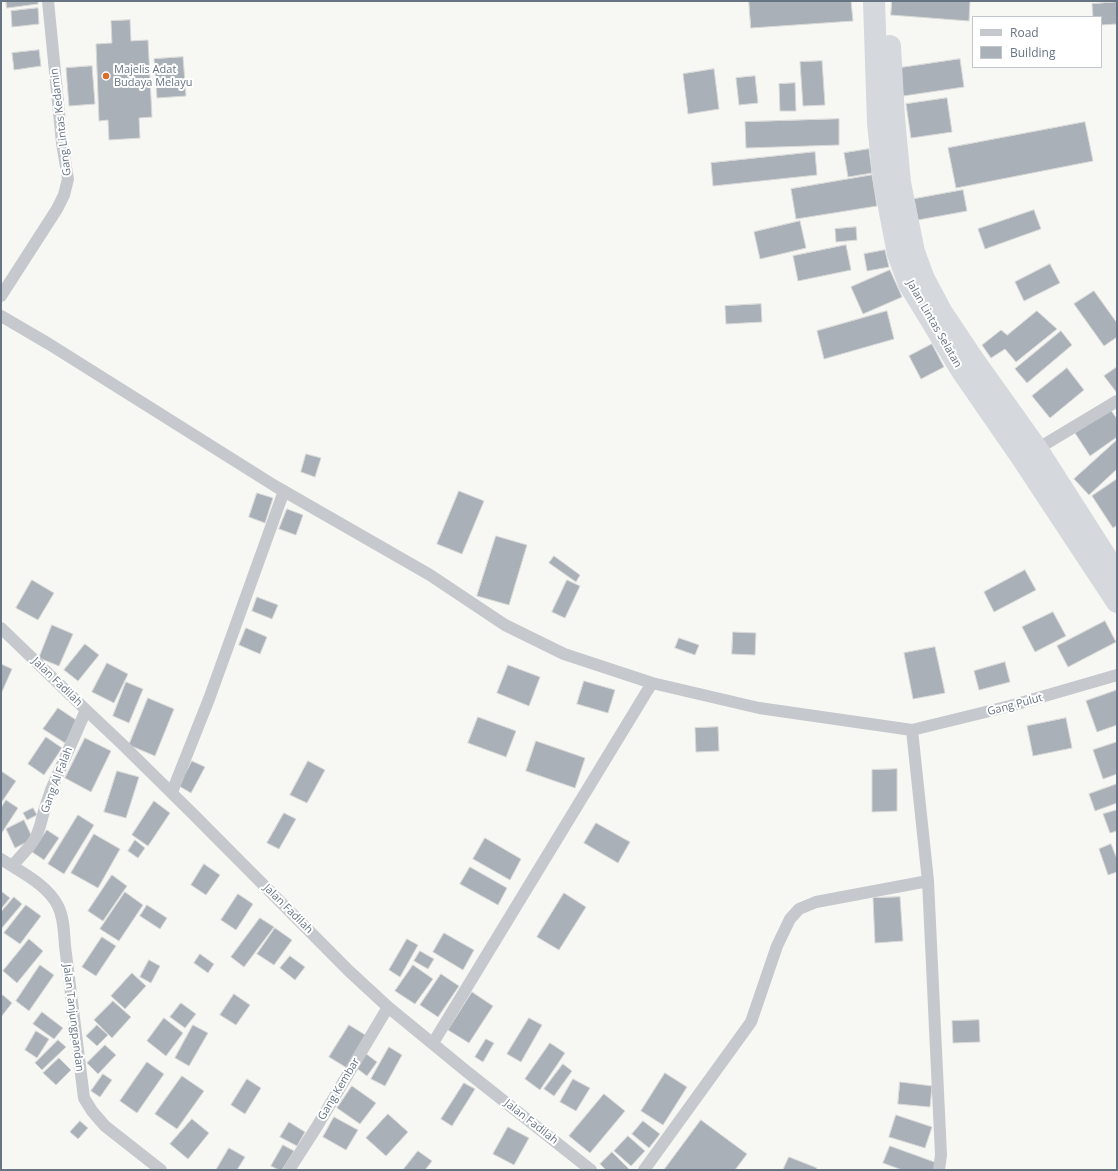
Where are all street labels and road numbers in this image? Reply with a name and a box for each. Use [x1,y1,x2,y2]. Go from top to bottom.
street label: Gang Lintas Kedamin [48,67,74,177]
street label: Jalan Lintas Selatan [904,278,964,370]
street label: Jalan Fadilah [29,655,85,709]
street label: Gang Pulut [986,691,1044,719]
street label: Gang Al Falah [38,745,76,815]
street label: Jalan Fadilah [261,882,315,936]
street label: Jalan Tanjungpandan [60,964,86,1072]
street label: Gang Kembar [315,1056,363,1122]
street label: Jalan Fadilah [502,1097,560,1147]

